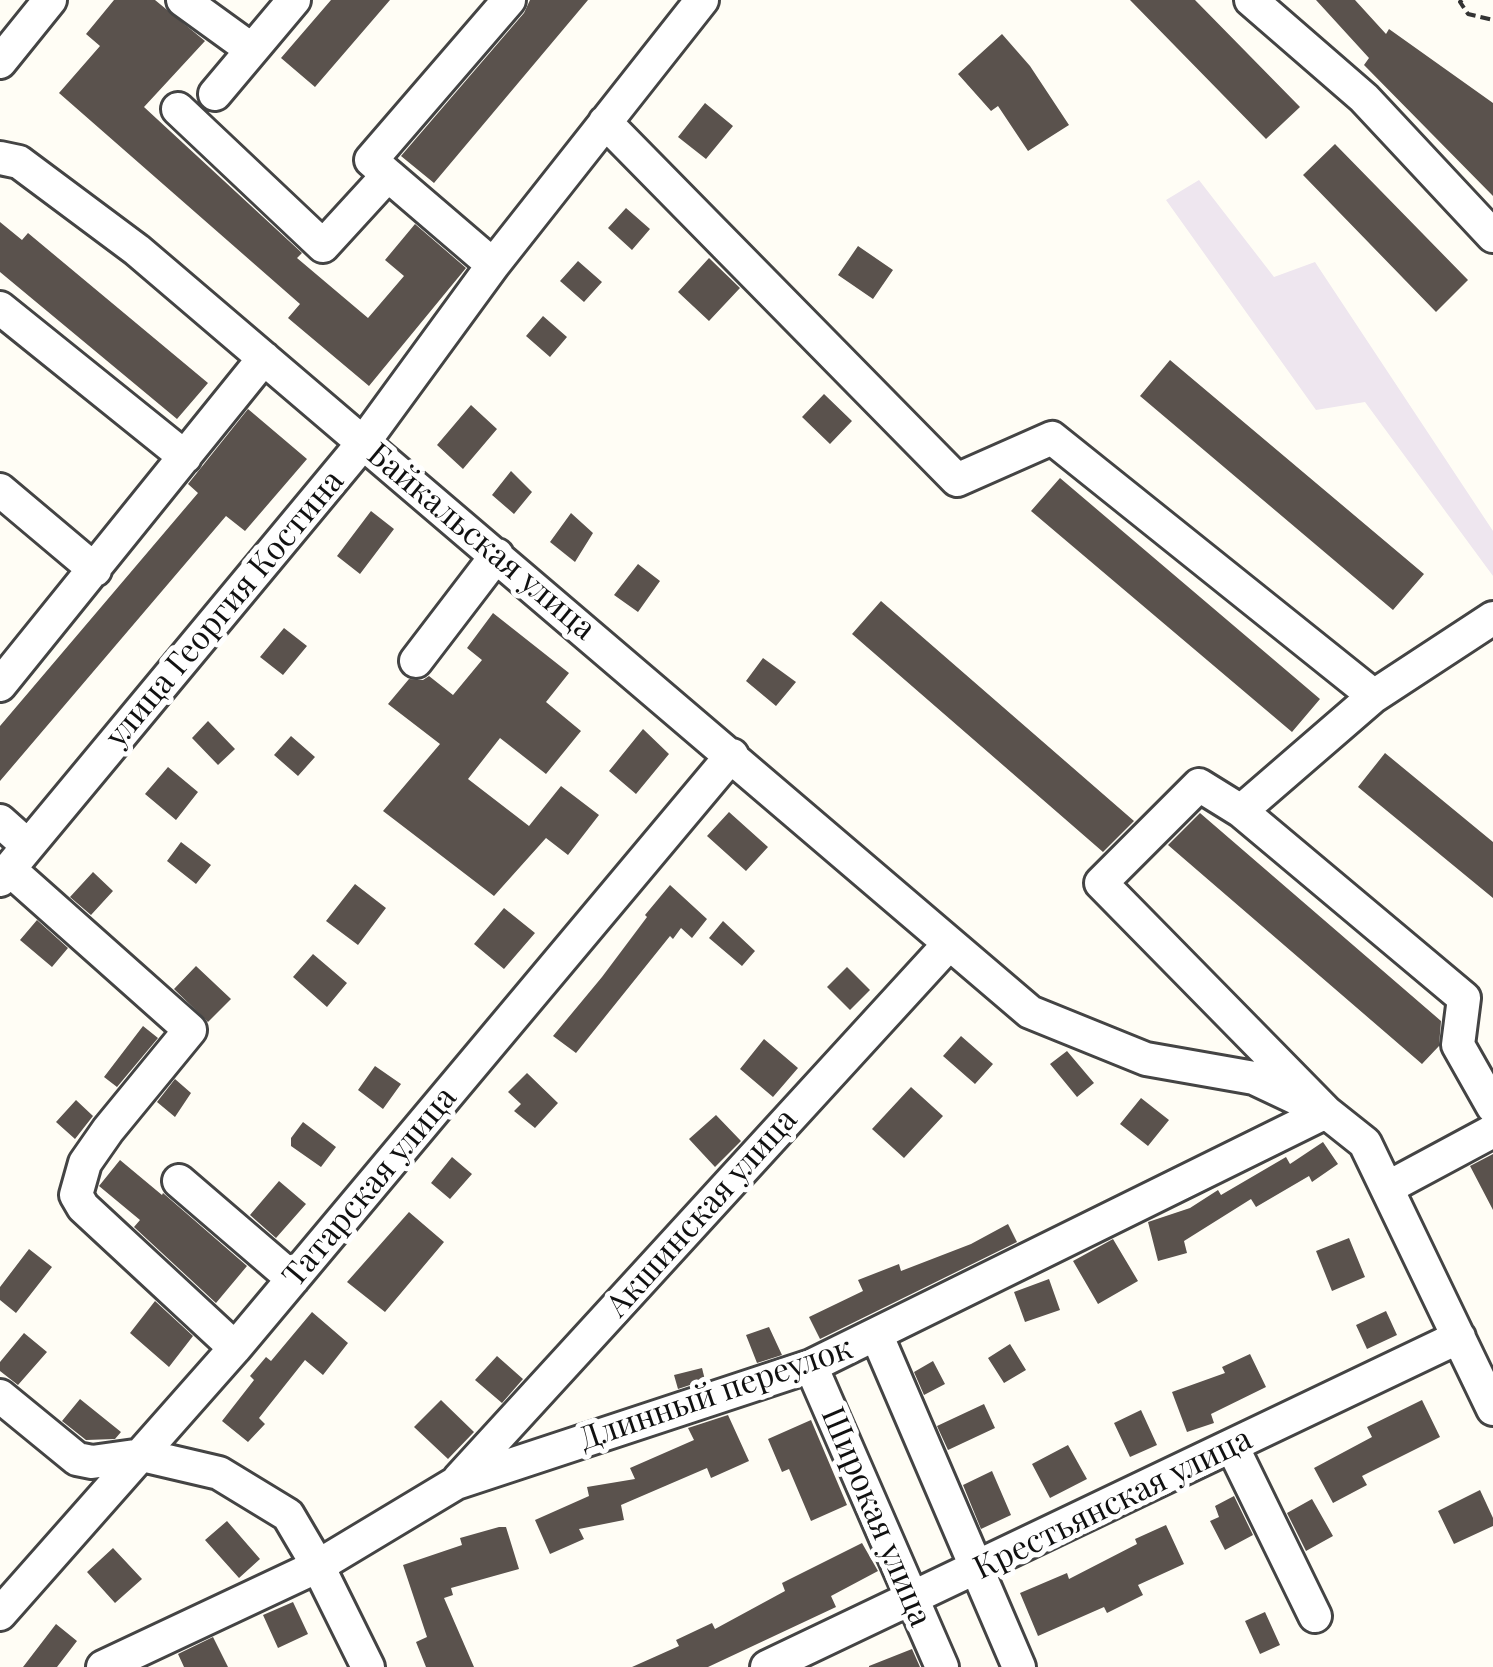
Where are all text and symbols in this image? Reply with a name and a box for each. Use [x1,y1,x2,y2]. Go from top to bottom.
street label: Байкальская улица [359,436,603,648]
street label: улица Георгия Костина [98,463,352,755]
street label: Татарская улица [275,1079,465,1295]
street label: Акшинская улица [599,1101,805,1325]
street label: Длинный переулок [574,1329,858,1459]
street label: Широкая улица [813,1402,939,1632]
street label: Крестьянская улица [968,1420,1258,1588]

